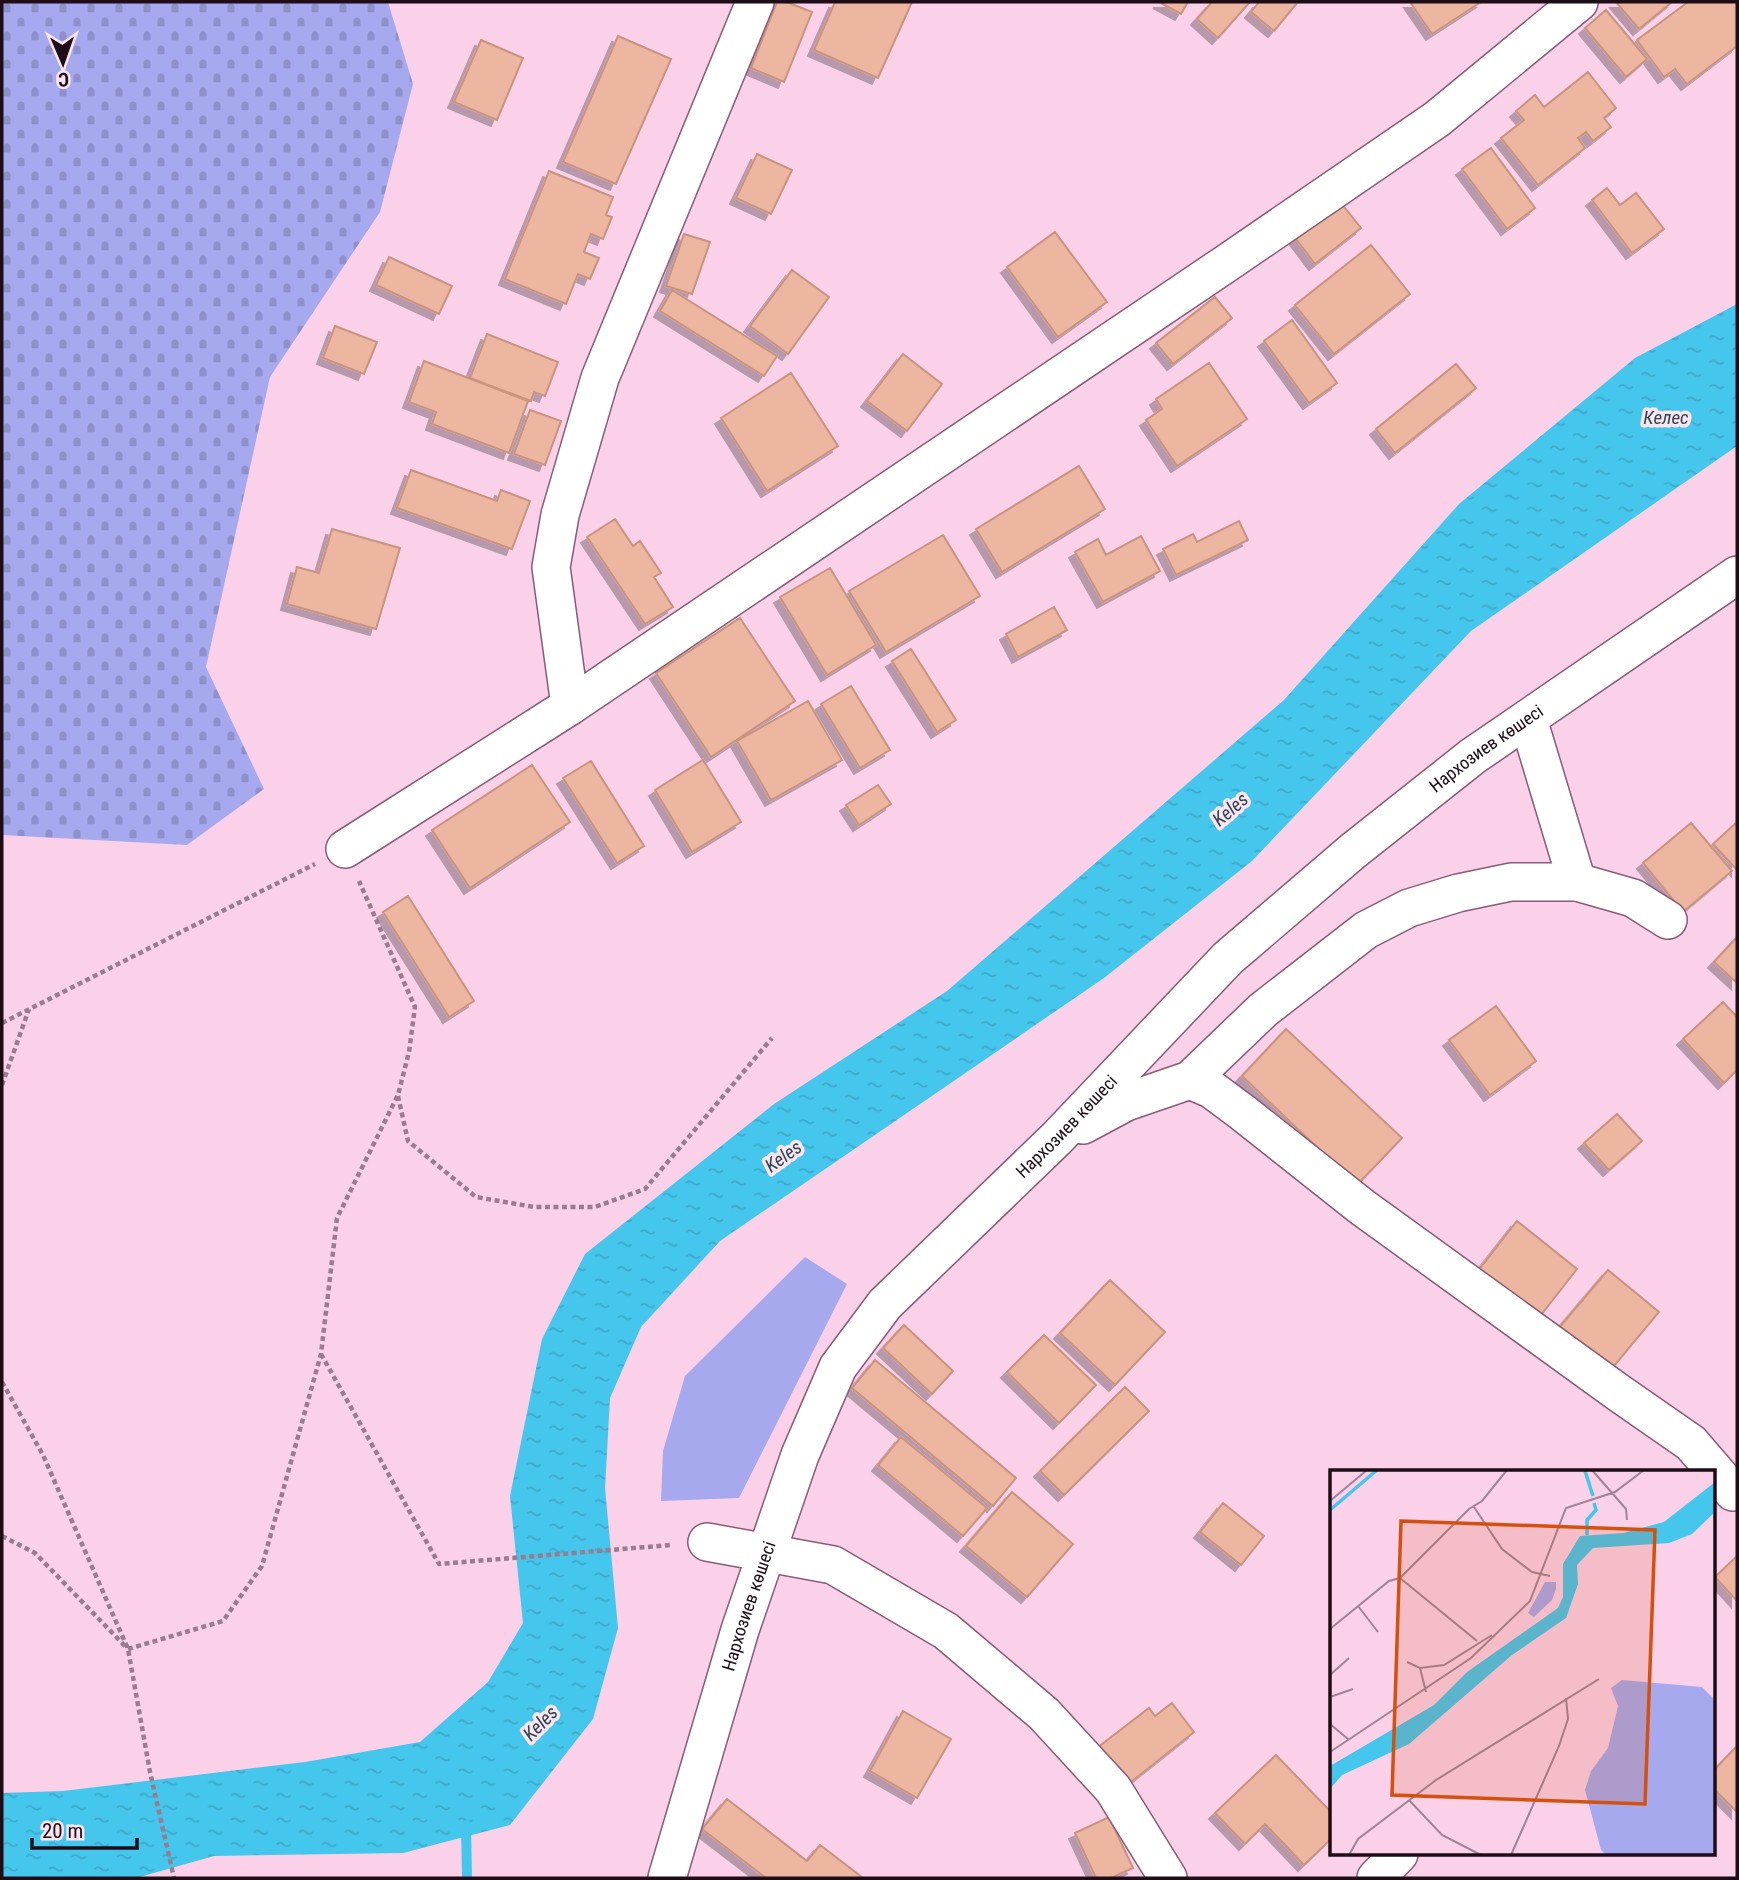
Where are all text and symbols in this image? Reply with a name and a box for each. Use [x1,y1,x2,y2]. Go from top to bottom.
north arrow [28,28,98,98]
text: С [58,68,69,91]
water label: Келес [1643,406,1689,429]
street label: Нархозиев көшесі [1425,700,1547,796]
water label: Keles [1208,788,1253,831]
street label: Нархозиев көшесі [1011,1071,1121,1182]
water label: Keles [760,1135,806,1177]
inset map [1330,1470,1714,1856]
street label: Нархозиев көшесі [718,1538,780,1673]
water label: Keles [518,1701,563,1746]
scale bar [32,1806,136,1850]
text: 20 m [42,1819,83,1843]

